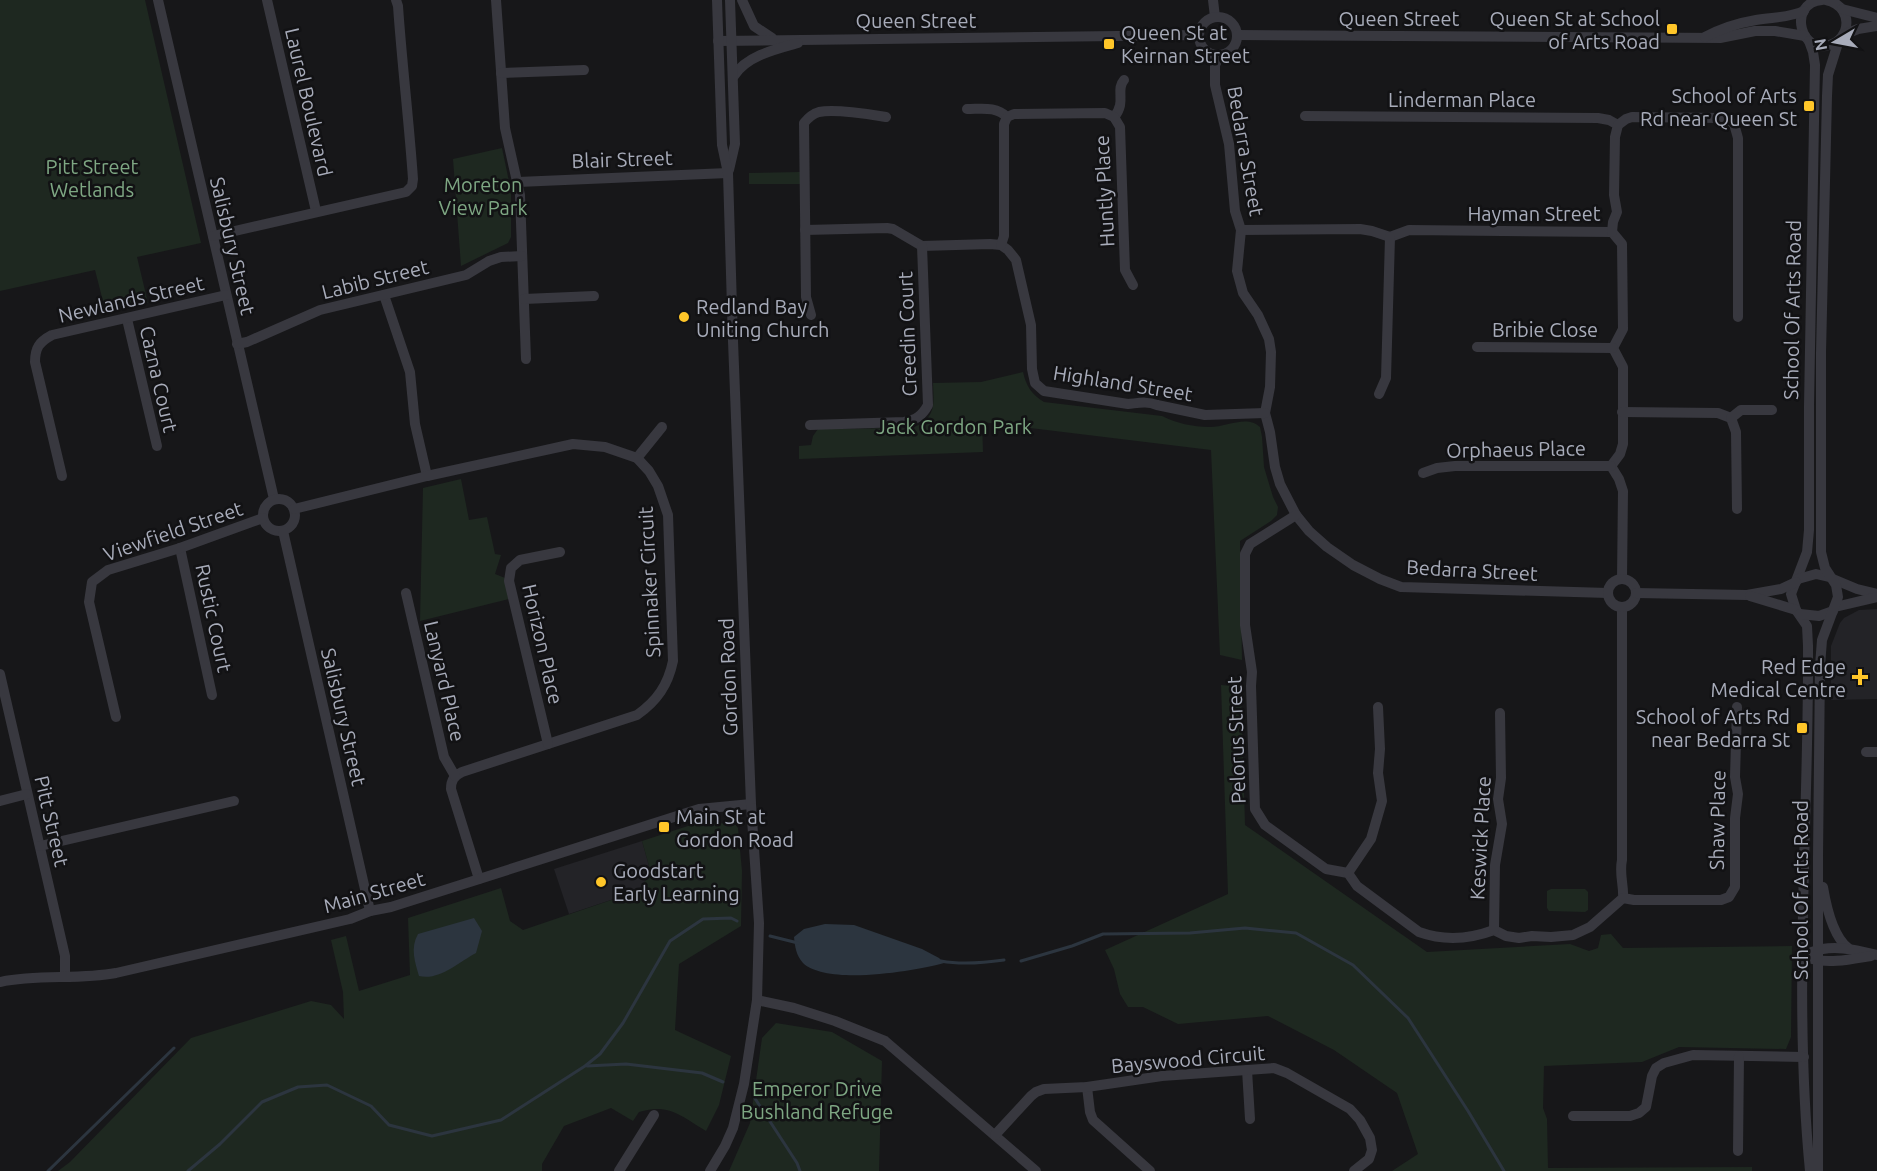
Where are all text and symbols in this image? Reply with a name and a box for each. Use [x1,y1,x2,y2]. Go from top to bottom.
street label: Queen Street [1339,7,1460,30]
place label: Queen St at School of Arts Road [1490,7,1660,53]
street label: Queen Street [856,9,977,32]
north arrow [1805,12,1865,72]
place label: Queen St at Keirnan Street [1121,21,1250,67]
marker: Queen St at School of Arts Road [1665,22,1679,36]
street label: Laurel Boulevard [281,26,337,178]
marker: Queen St at Keirnan Street [1102,37,1116,51]
text: N [1810,37,1830,52]
street label: Bedarra Street [1223,84,1269,218]
place label: School of Arts Rd near Queen St [1640,84,1797,130]
street label: Linderman Place [1388,88,1536,111]
marker: School of Arts Rd near Queen St [1802,99,1816,113]
street label: Huntly Place [1090,135,1118,247]
street label: Blair Street [571,146,673,172]
park label: Pitt Street Wetlands [46,155,139,201]
park label: Moreton View Park [438,173,528,219]
street label: Salisbury Street [206,175,260,317]
street label: Hayman Street [1467,202,1601,225]
street label: School Of Arts Road [1779,220,1805,400]
street label: Labib Street [319,255,431,303]
street label: Newlands Street [56,271,206,327]
street label: Creedin Court [893,271,921,397]
place label: Redland Bay Uniting Church [696,295,830,341]
marker: Redland Bay Uniting Church [677,310,691,324]
street label: Bribie Close [1492,318,1598,341]
street label: Cazna Court [136,323,182,435]
street label: Highland Street [1052,361,1194,405]
park label: Jack Gordon Park [876,415,1032,438]
street label: Orphaeus Place [1446,436,1586,462]
street label: Viewfield Street [100,496,246,566]
street label: Spinnaker Circuit [634,506,664,658]
street label: Bedarra Street [1406,555,1538,585]
street label: Rustic Court [191,562,237,674]
street label: Horizon Place [518,582,568,706]
street label: Lanyard Place [420,618,470,744]
street label: Gordon Road [714,618,742,736]
street label: Salisbury Street [317,646,371,788]
place label: Red Edge Medical Centre [1711,655,1846,701]
marker: Red Edge Medical Centre [1851,668,1869,686]
street label: Pelorus Street [1222,676,1250,804]
place label: School of Arts Rd near Bedarra St [1636,705,1790,751]
marker: School of Arts Rd near Bedarra St [1795,721,1809,735]
street label: Shaw Place [1705,770,1729,870]
street label: Pitt Street [30,773,74,869]
street label: Keswick Place [1465,776,1495,900]
street label: School Of Arts Road [1789,800,1812,980]
place label: Main St at Gordon Road [676,805,794,851]
marker: Main St at Gordon Road [657,820,671,834]
place label: Goodstart Early Learning [613,859,740,905]
street label: Main Street [321,867,427,917]
marker: Goodstart Early Learning [594,875,608,889]
street label: Bayswood Circuit [1110,1041,1266,1077]
park label: Emperor Drive Bushland Refuge [741,1077,893,1123]

